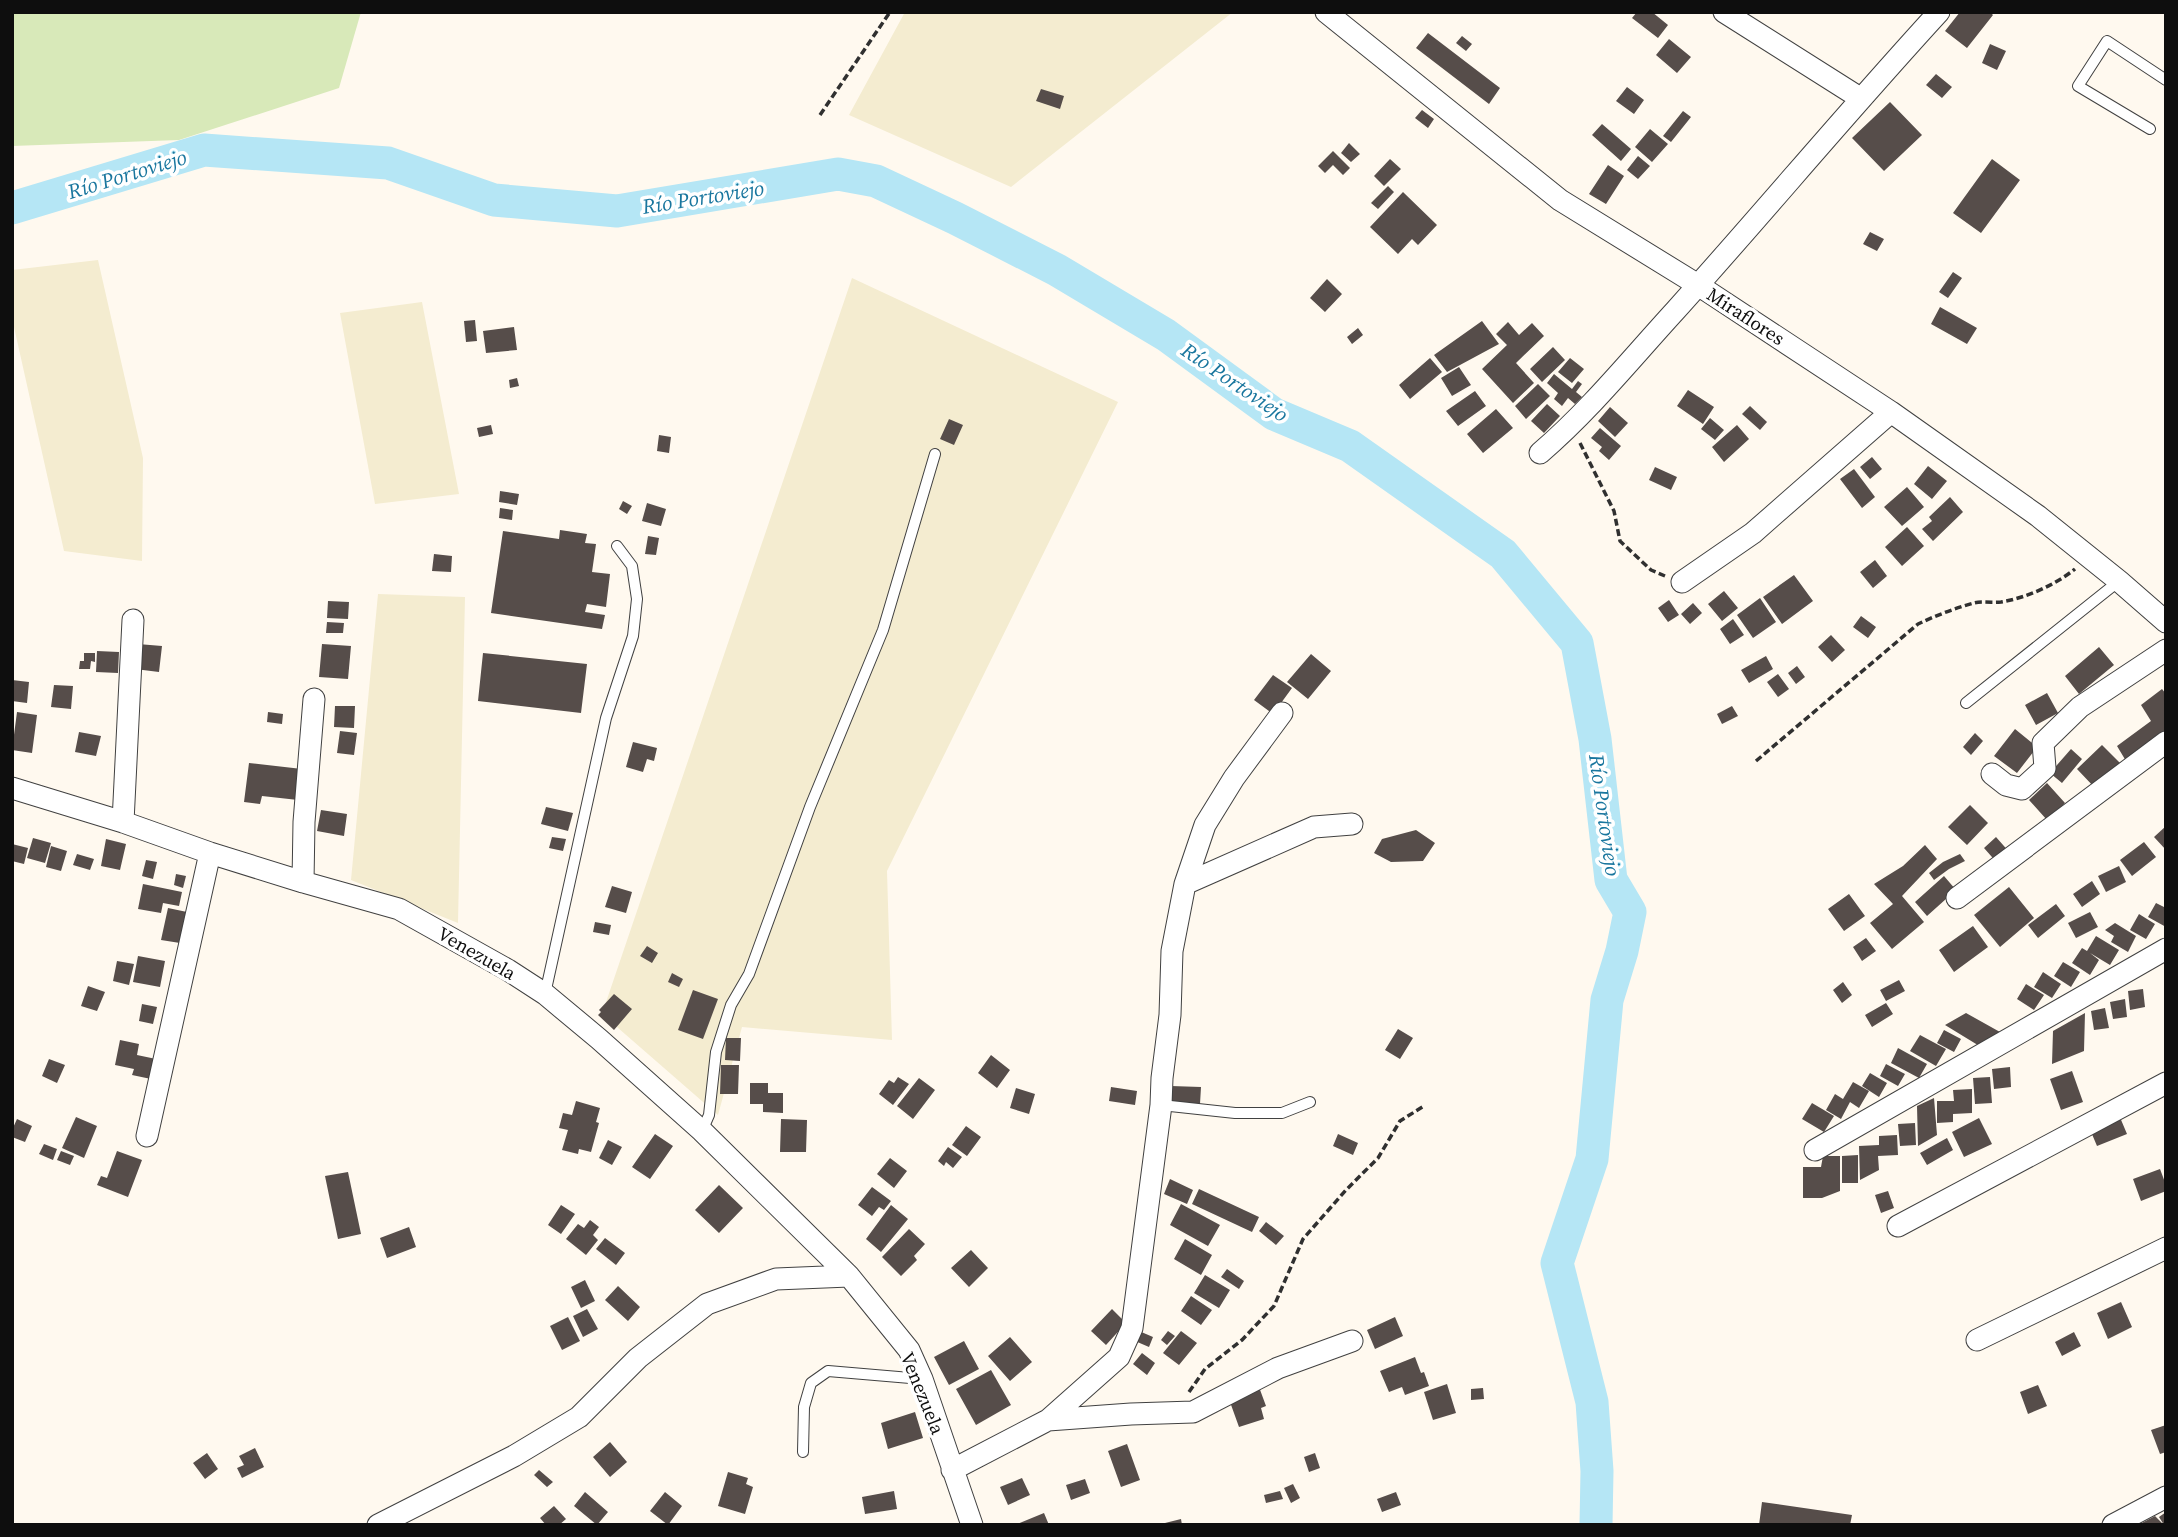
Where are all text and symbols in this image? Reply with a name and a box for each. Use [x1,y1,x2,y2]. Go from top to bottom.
water label: Río Portoviejo [63,142,190,206]
water label: Río Portoviejo [639,173,766,221]
street label: Miraflores [1702,281,1790,351]
water label: Río Portoviejo [1175,335,1294,428]
water label: Río Portoviejo [1582,751,1628,878]
street label: Venezuela [433,920,521,986]
street label: Venezuela [895,1348,951,1438]

